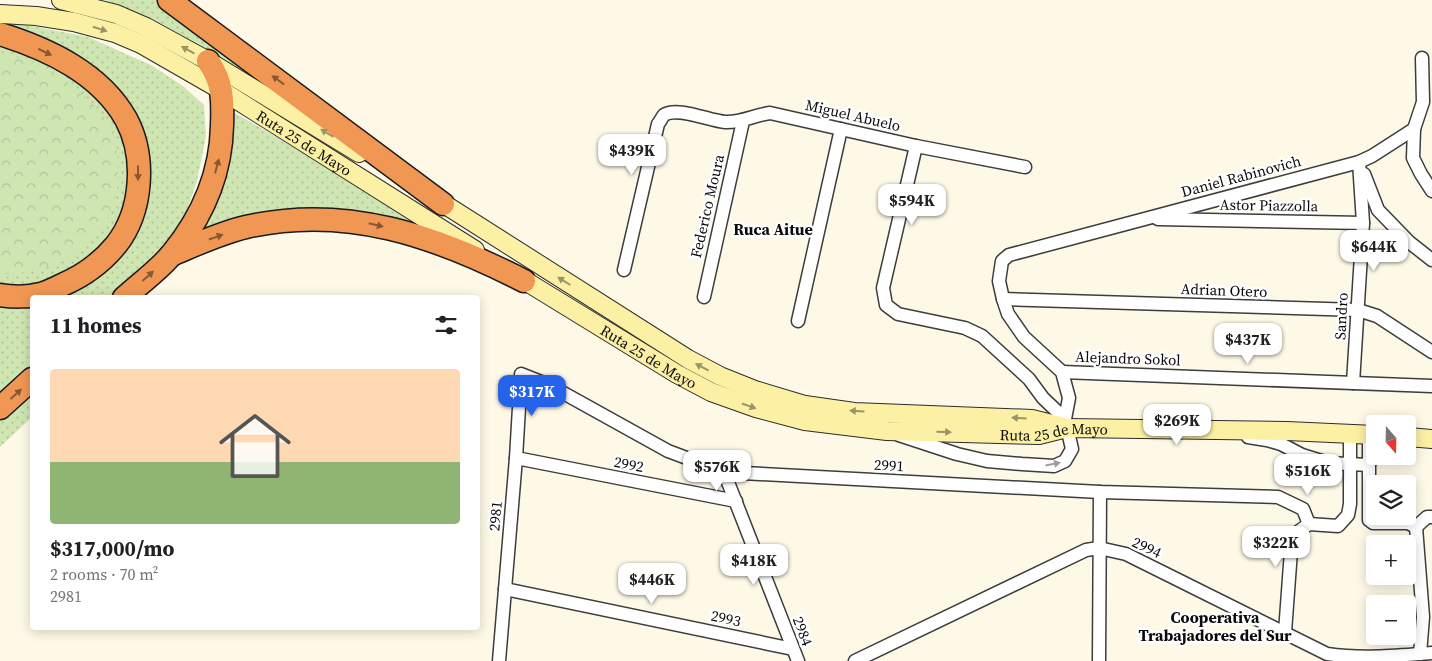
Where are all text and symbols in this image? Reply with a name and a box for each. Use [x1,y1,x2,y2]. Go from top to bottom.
one-way arrow [92,25,107,33]
one-way arrow [180,46,195,54]
one-way arrow [38,48,52,56]
one-way arrow [271,75,285,85]
street label: Miguel Abuelo [803,94,903,136]
street label: Ruta 25 de Mayo [253,105,356,180]
one-way arrow [320,129,333,138]
pin: $439K [597,134,667,176]
text: $439K [609,139,655,161]
street label: Daniel Rabinovich [1179,150,1303,202]
street label: Federico Moura [685,152,729,260]
one-way arrow [214,159,222,174]
one-way arrow [134,165,142,181]
pin: $594K [877,184,947,226]
text: $594K [889,189,935,211]
street label: Astor Piazzolla [1219,194,1319,216]
district label: Ruca Aitue [733,218,813,240]
one-way arrow [369,221,384,229]
pin: $644K [1339,230,1409,272]
one-way arrow [209,233,224,240]
text: $644K [1351,235,1397,257]
one-way arrow [141,271,154,282]
one-way arrow [558,276,571,285]
street label: Adrian Otero [1180,278,1268,302]
street label: Sandro [1329,292,1353,340]
text: 11 homes [50,311,142,340]
icon: filters [432,311,460,339]
street label: Ruta 25 de Mayo [597,319,701,393]
pin: $437K [1213,322,1283,365]
text: $437K [1225,328,1271,350]
street label: Alejandro Sokol [1075,346,1182,370]
one-way arrow [695,363,709,371]
pin: $317K [497,374,567,417]
text: $317K [509,380,555,402]
one-way arrow [10,388,23,399]
icon: home [210,401,300,491]
one-way arrow [742,403,757,410]
pin: $269K [1142,404,1212,446]
one-way arrow [849,407,865,415]
text: $269K [1154,409,1200,431]
one-way arrow [1011,414,1027,422]
north arrow [1366,415,1416,465]
map controls [1366,415,1416,645]
street label: Ruta 25 de Mayo [999,418,1108,446]
one-way arrow [937,428,953,436]
pin: $576K [682,450,752,492]
street label: 2992 [612,451,646,477]
street label: 2991 [873,454,905,476]
pin: $516K [1273,454,1343,496]
text: $576K [694,455,740,477]
one-way arrow [1046,459,1062,467]
text: $516K [1285,459,1331,481]
button: layers [1366,475,1416,525]
street label: 2981 [483,500,507,532]
pin: $322K [1241,526,1311,568]
street label: 2994 [1129,531,1165,563]
text: $322K [1253,531,1299,553]
text: $317,000/mo [50,534,174,563]
button: + [1366,535,1416,585]
pin: $418K [719,544,789,586]
text: $418K [731,549,777,571]
pin: $446K [617,562,687,605]
text: 2 rooms · 70 m² [50,563,158,585]
text: $446K [629,568,675,590]
text: 2981 [50,585,82,607]
button: − [1366,595,1416,645]
street label: 2993 [709,605,743,631]
district label: Cooperativa Trabajadores del Sur [1138,606,1292,646]
street label: 2984 [788,613,818,649]

